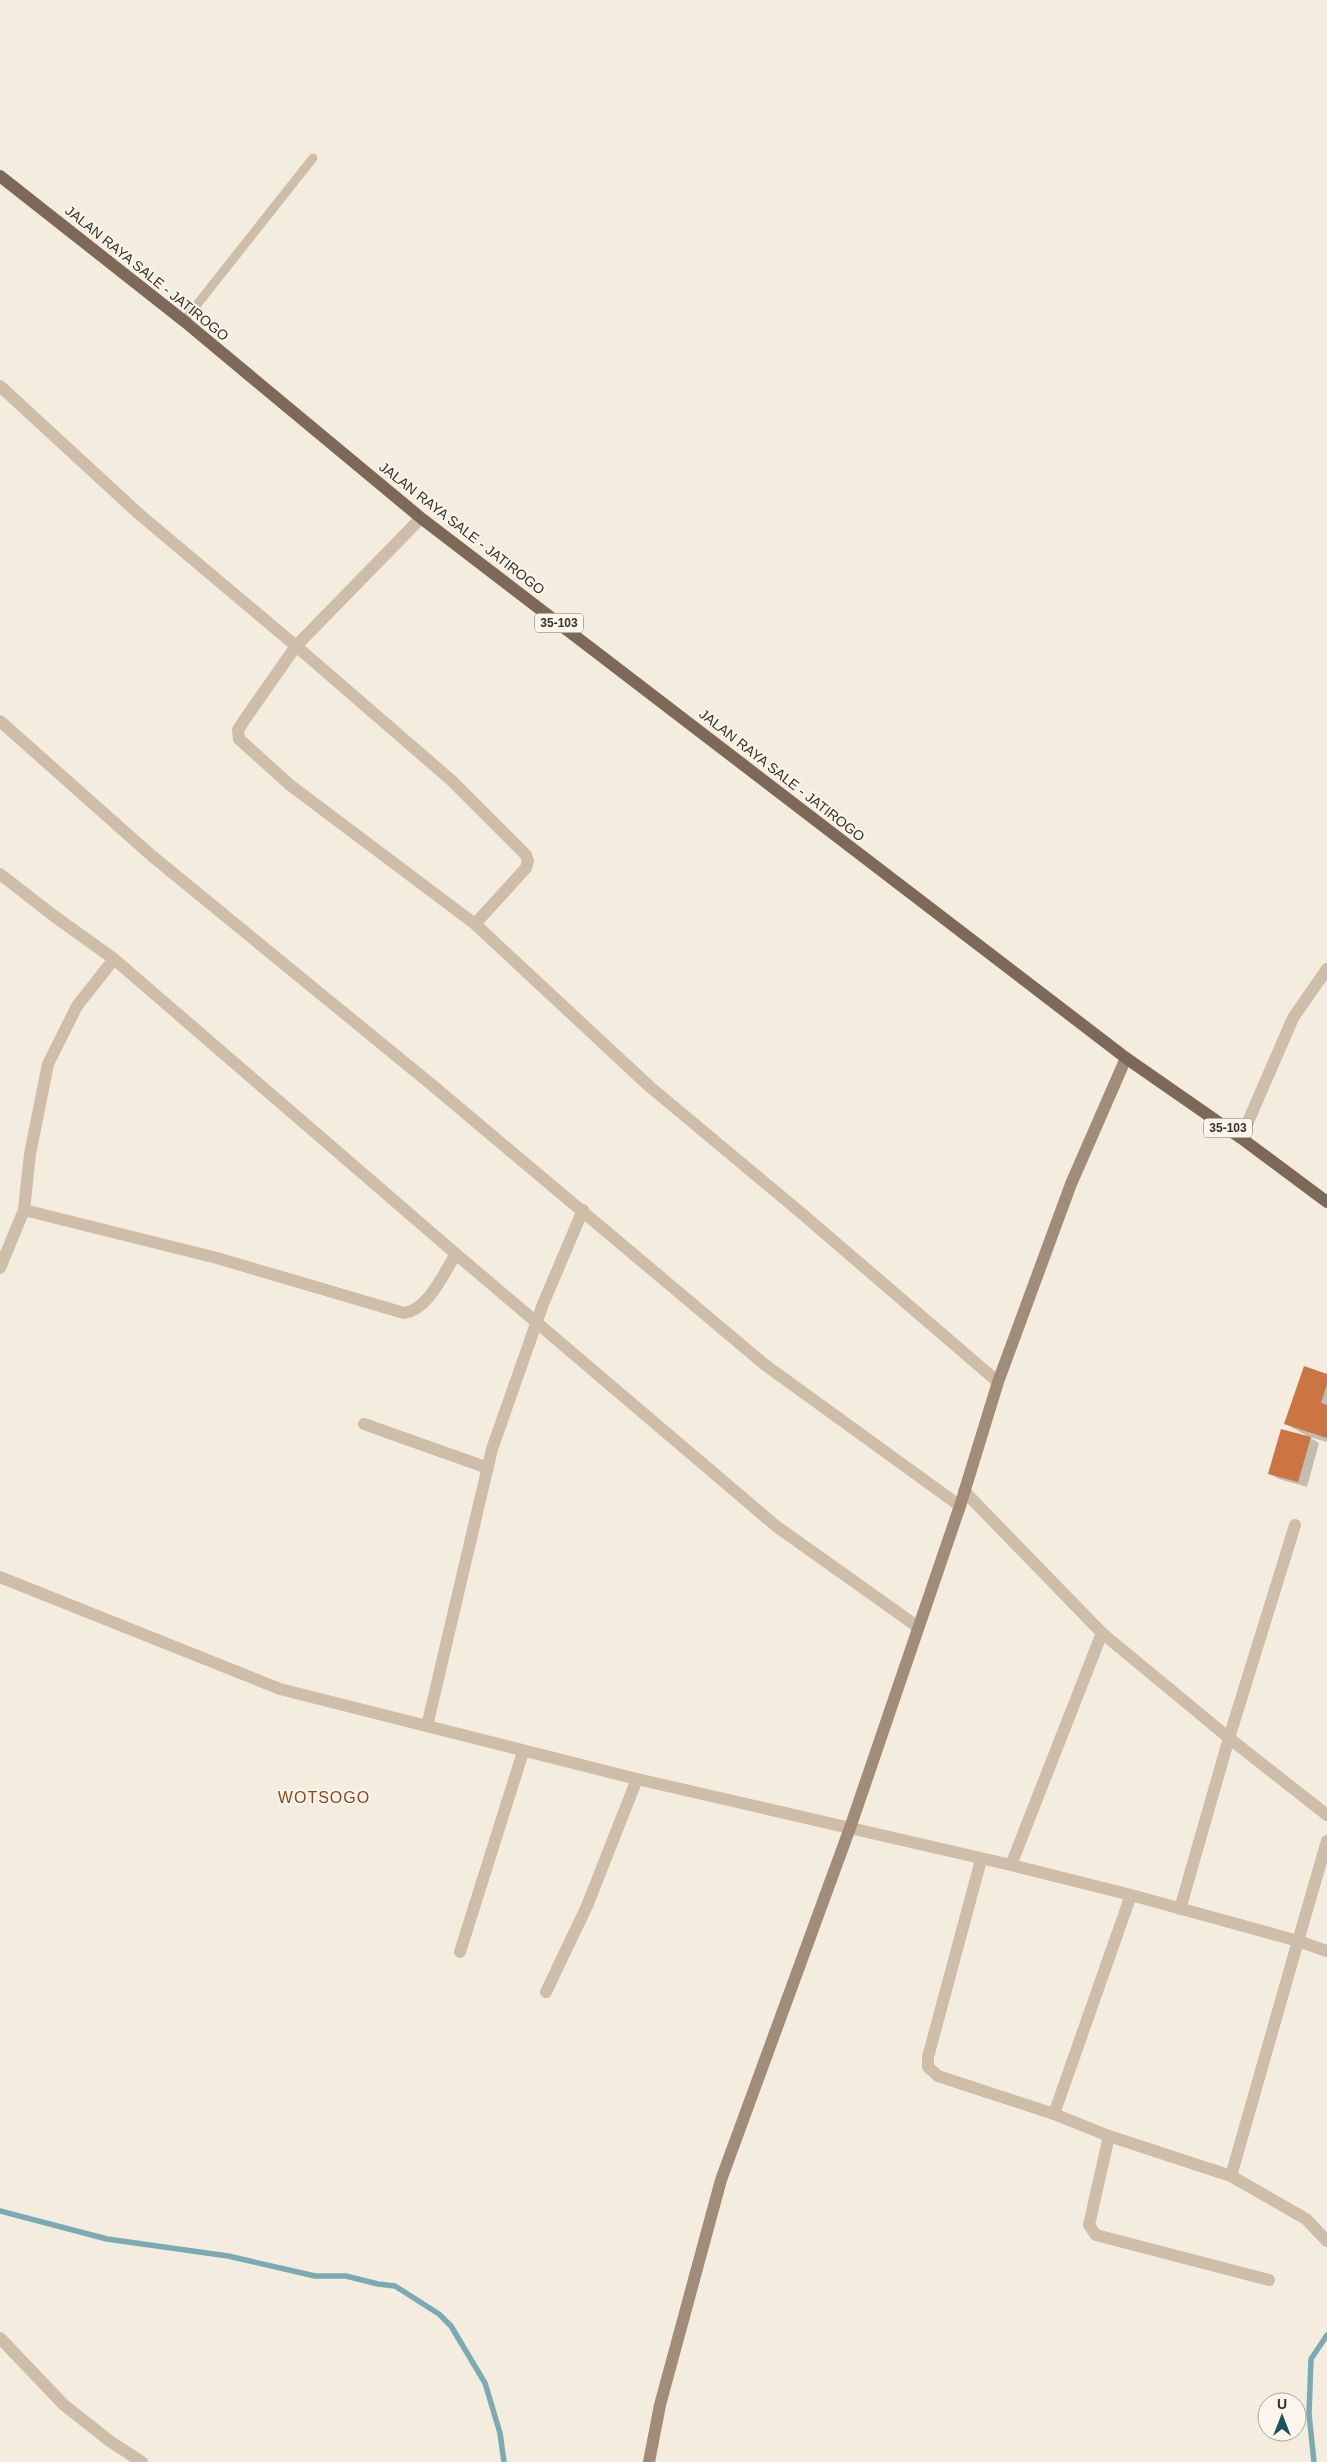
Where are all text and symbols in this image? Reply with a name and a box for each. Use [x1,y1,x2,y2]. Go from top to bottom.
street label: JALAN RAYA SALE - JATIROGO [62,202,232,344]
street label: JALAN RAYA SALE - JATIROGO [376,458,548,598]
road number: 35-103 [535,614,583,632]
street label: JALAN RAYA SALE - JATIROGO [696,705,868,845]
road number: 35-103 [1204,1118,1252,1138]
district label: WOTSOGO [278,1789,370,1806]
north arrow [1257,2392,1307,2442]
text: U [1277,2396,1287,2412]

